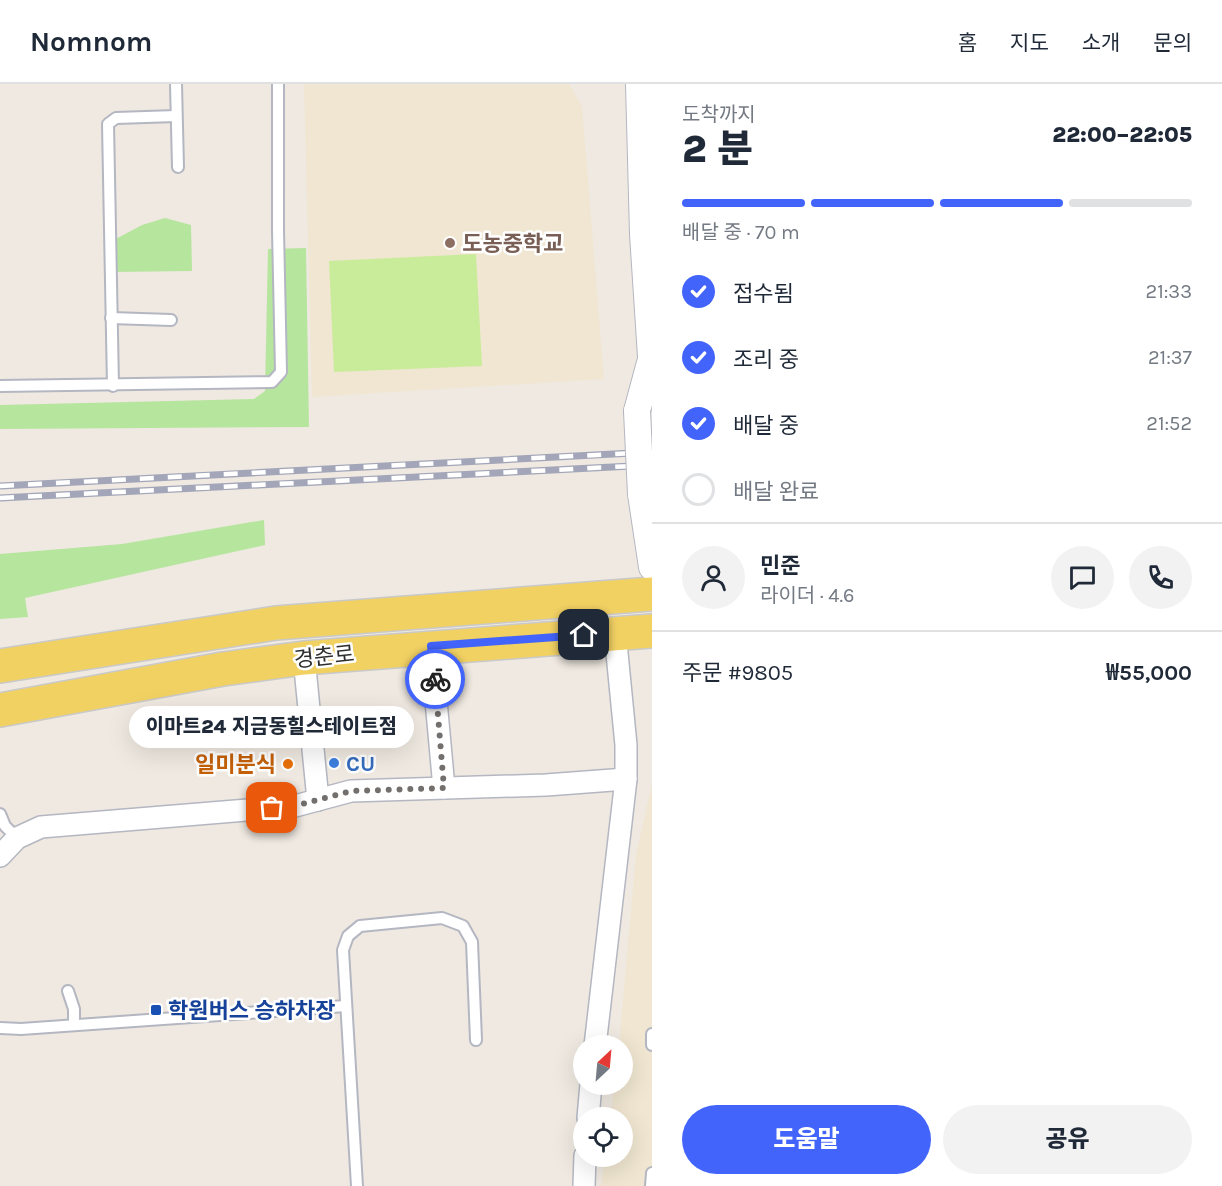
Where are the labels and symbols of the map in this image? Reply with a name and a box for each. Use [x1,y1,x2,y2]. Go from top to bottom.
place label: 도농중학교 [462,231,563,257]
marker: 도농중학교 [443,236,457,250]
pin [558,609,609,660]
street label: 경춘로 [293,641,356,673]
courier [405,649,465,709]
callout: 이마트24 지금동힐스테이트점 [130,706,415,748]
place label: CU [346,751,375,777]
place label: 일미분식 [195,752,276,778]
marker: CU [327,756,341,770]
marker: 일미분식 [281,757,295,771]
pin [246,782,297,833]
place label: 학원버스 승하차장 [168,998,336,1024]
marker: 학원버스 승하차장 [149,1003,163,1017]
north arrow [573,1035,633,1095]

